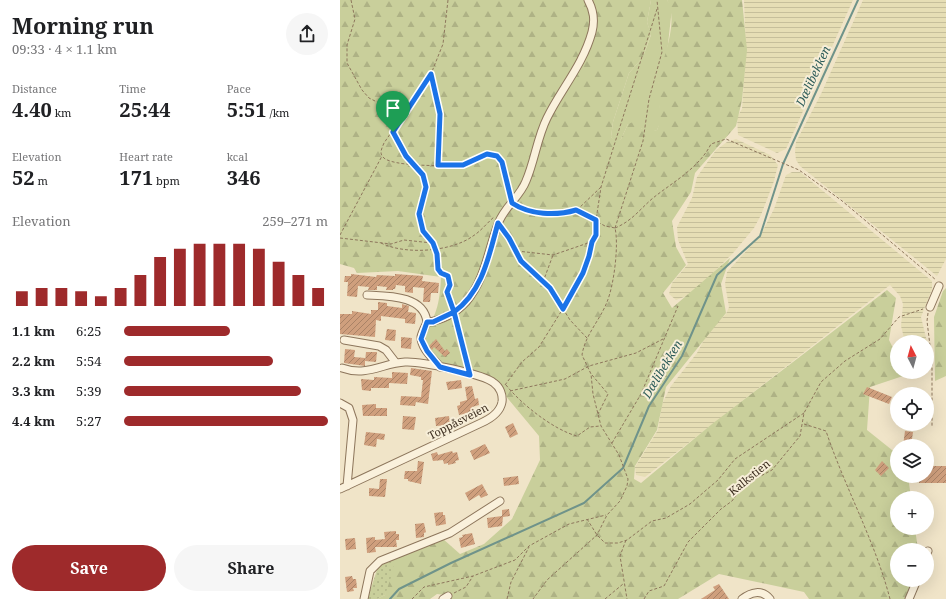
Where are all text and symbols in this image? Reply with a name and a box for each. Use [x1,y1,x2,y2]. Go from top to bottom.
text: Morning run [12,10,154,40]
button: share [286,13,328,55]
text: 09:33 · 4 × 1.1 km [12,40,117,58]
water label: Dælibekken [791,43,834,110]
text: Distance [12,81,57,96]
text: Time [119,81,146,96]
text: Pace [227,81,251,96]
pin [376,91,410,132]
text: 4.40 [12,96,52,123]
text: 25:44 [119,96,171,123]
text: 5:51 [227,96,267,123]
icon: arrive [382,97,404,119]
text: km [52,105,71,120]
text: /km [267,105,290,120]
text: Elevation [12,149,62,164]
text: Heart rate [119,149,173,164]
text: kcal [227,149,248,164]
text: 52 [12,164,35,191]
text: 171 [119,164,153,191]
text: 346 [227,164,261,191]
text: m [35,173,48,188]
text: bpm [153,173,180,188]
text: Elevation [12,212,71,230]
text: 259–271 m [262,212,328,230]
text: 1.1 km [12,322,55,340]
text: 6:25 [76,322,102,340]
north arrow [890,335,934,379]
map controls [890,335,934,587]
water label: Dælibekken [637,337,686,402]
text: 2.2 km [12,352,55,370]
text: 5:54 [76,352,102,370]
text: 3.3 km [12,382,55,400]
text: 5:39 [76,382,102,400]
button: locate [890,387,934,431]
street label: Toppåsveien [425,399,491,443]
text: 4.4 km [12,412,55,430]
text: 5:27 [76,412,102,430]
button: layers [890,439,934,483]
street label: Kalkstien [725,456,773,498]
button: + [890,491,934,535]
button: − [890,543,934,587]
button: Save [12,545,166,591]
button: Share [174,545,328,591]

